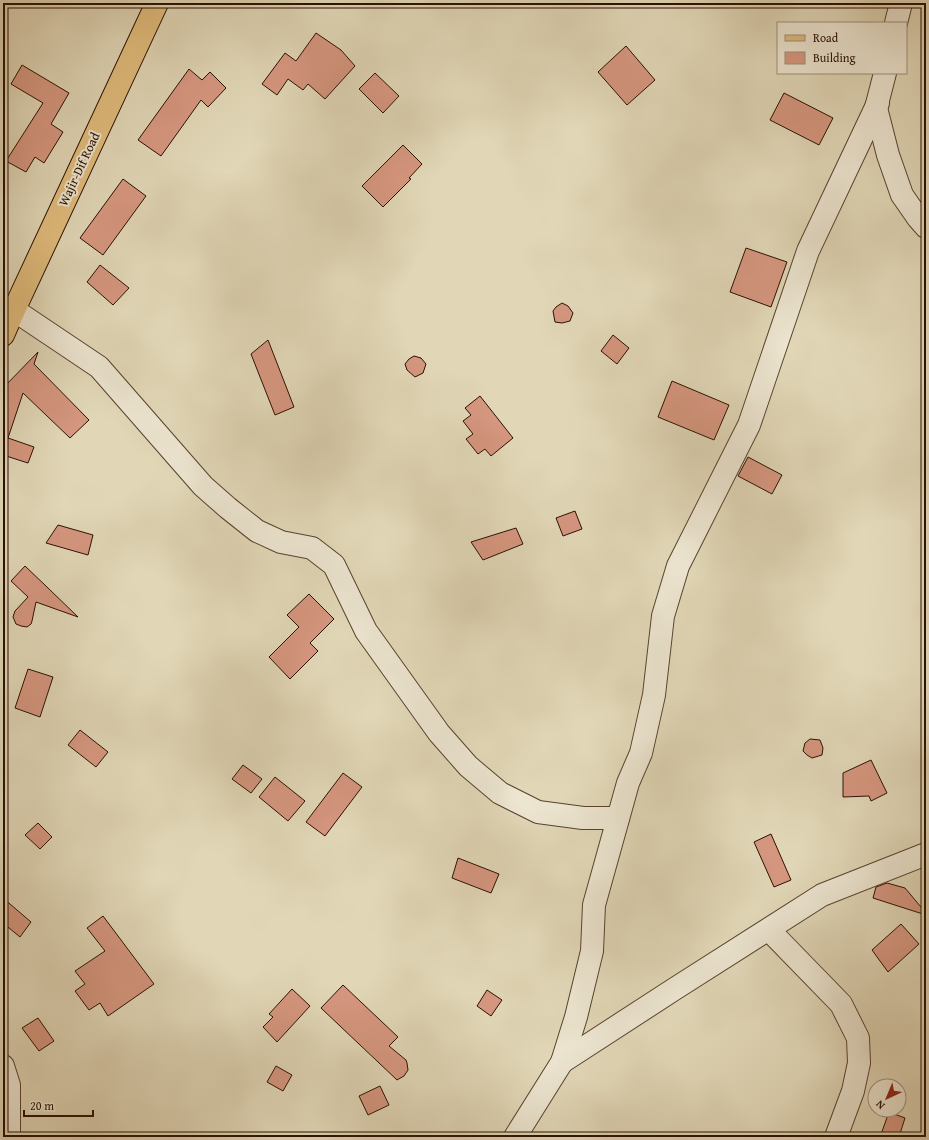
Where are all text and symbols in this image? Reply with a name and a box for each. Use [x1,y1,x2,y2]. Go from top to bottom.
legend [777,22,907,74]
text: Road [813,29,839,46]
text: Building [813,49,856,66]
street label: Wajir-Dif Road [54,129,104,209]
north arrow [867,1078,907,1118]
scale bar [24,1092,93,1118]
text: N [871,1096,888,1114]
text: 20 m [30,1097,54,1114]

